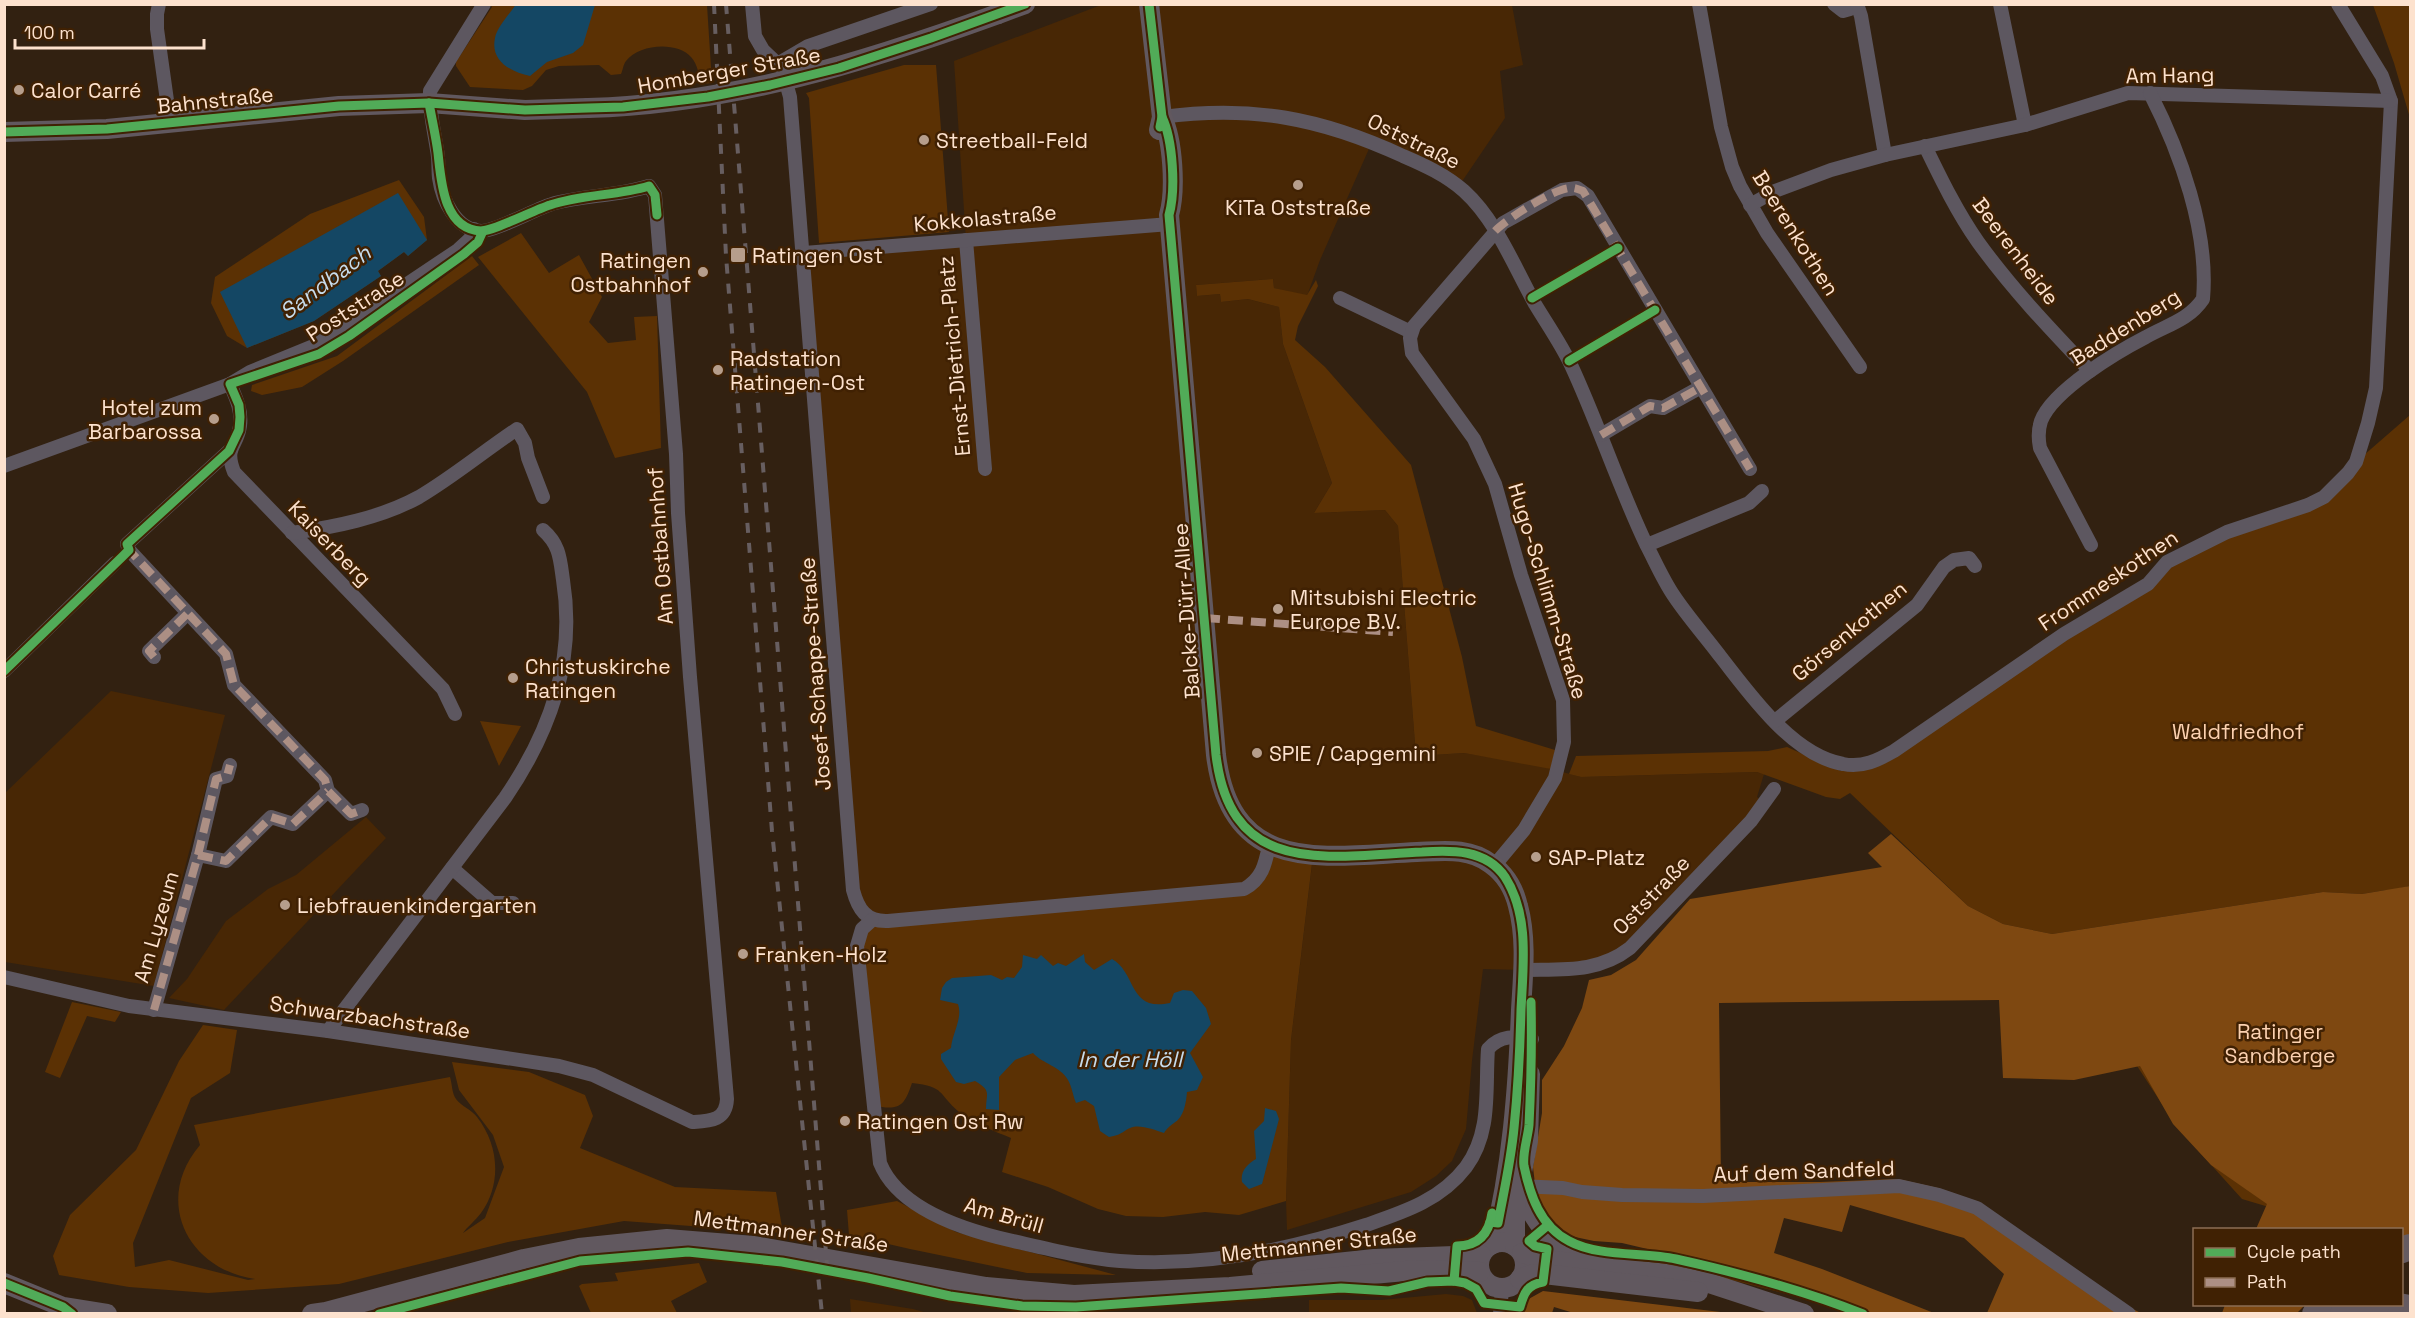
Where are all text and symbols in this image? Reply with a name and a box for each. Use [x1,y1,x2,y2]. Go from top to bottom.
scale bar [15,12,204,50]
text: 100 m [24,21,75,44]
street label: Homberger Straße [635,41,823,99]
street label: Am Hang [2125,61,2215,89]
place label: Calor Carré [31,77,141,104]
street label: Bahnstraße [155,80,275,120]
marker: Calor Carré [12,83,26,97]
street label: Oststraße [1363,107,1465,175]
place label: Streetball-Feld [936,127,1088,154]
marker: Streetball-Feld [917,133,931,147]
street label: Beerenkothen [1747,165,1845,301]
marker: KiTa Oststraße [1291,178,1305,192]
street label: Beerenheide [1967,192,2065,310]
place label: KiTa Oststraße [1225,194,1371,221]
street label: Kokkolastraße [912,198,1058,238]
water label: Sandbach [274,238,377,325]
place label: Ratingen Ost [752,242,883,269]
marker: Ratingen Ost [729,246,747,264]
place label: Ratingen Ostbahnhof [570,247,691,298]
street label: Ernst-Dietrich-Platz [932,255,976,457]
street label: Poststraße [301,264,409,348]
marker: Ratingen Ostbahnhof [696,265,710,279]
street label: Baddenberg [2065,282,2185,372]
place label: Radstation Ratingen-Ost [730,345,865,396]
marker: Radstation Ratingen-Ost [711,363,725,377]
place label: Hotel zum Barbarossa [88,394,202,445]
marker: Hotel zum Barbarossa [207,412,221,426]
street label: Am Ostbahnhof [641,467,679,625]
street label: Hugo-Schlimm-Straße [1502,480,1594,702]
street label: Kaiserberg [283,495,377,591]
street label: Balcke-Dürr-Allee [1166,522,1206,700]
street label: Frommeskothen [2033,523,2183,637]
street label: Josef-Schappe-Straße [793,557,837,791]
street label: Görsenkothen [1786,575,1912,687]
place label: Mitsubishi Electric Europe B.V. [1290,584,1477,635]
marker: Mitsubishi Electric Europe B.V. [1271,602,1285,616]
place label: Christuskirche Ratingen [525,653,671,704]
marker: Christuskirche Ratingen [506,671,520,685]
park label: Waldfriedhof [2172,718,2304,745]
place label: SPIE / Capgemini [1269,740,1436,767]
marker: SPIE / Capgemini [1250,746,1264,760]
place label: SAP-Platz [1548,844,1645,871]
marker: SAP-Platz [1529,850,1543,864]
street label: Oststraße [1606,850,1696,940]
street label: Am Lyzeum [127,868,185,986]
place label: Liebfrauenkindergarten [297,892,537,919]
marker: Liebfrauenkindergarten [278,898,292,912]
place label: Franken-Holz [755,941,887,968]
marker: Franken-Holz [736,947,750,961]
street label: Schwarzbachstraße [268,990,472,1044]
park label: Ratinger Sandberge [2225,1018,2335,1069]
water label: In der Höll [1078,1045,1185,1073]
place label: Ratingen Ost Rw [857,1108,1024,1135]
marker: Ratingen Ost Rw [838,1114,852,1128]
street label: Auf dem Sandfeld [1713,1154,1895,1188]
street label: Am Brüll [961,1191,1047,1239]
street label: Mettmanner Straße [692,1204,890,1258]
street label: Mettmanner Straße [1220,1220,1418,1268]
legend [2193,1228,2403,1306]
text: Cycle path [2247,1240,2341,1263]
text: Path [2247,1270,2287,1293]

